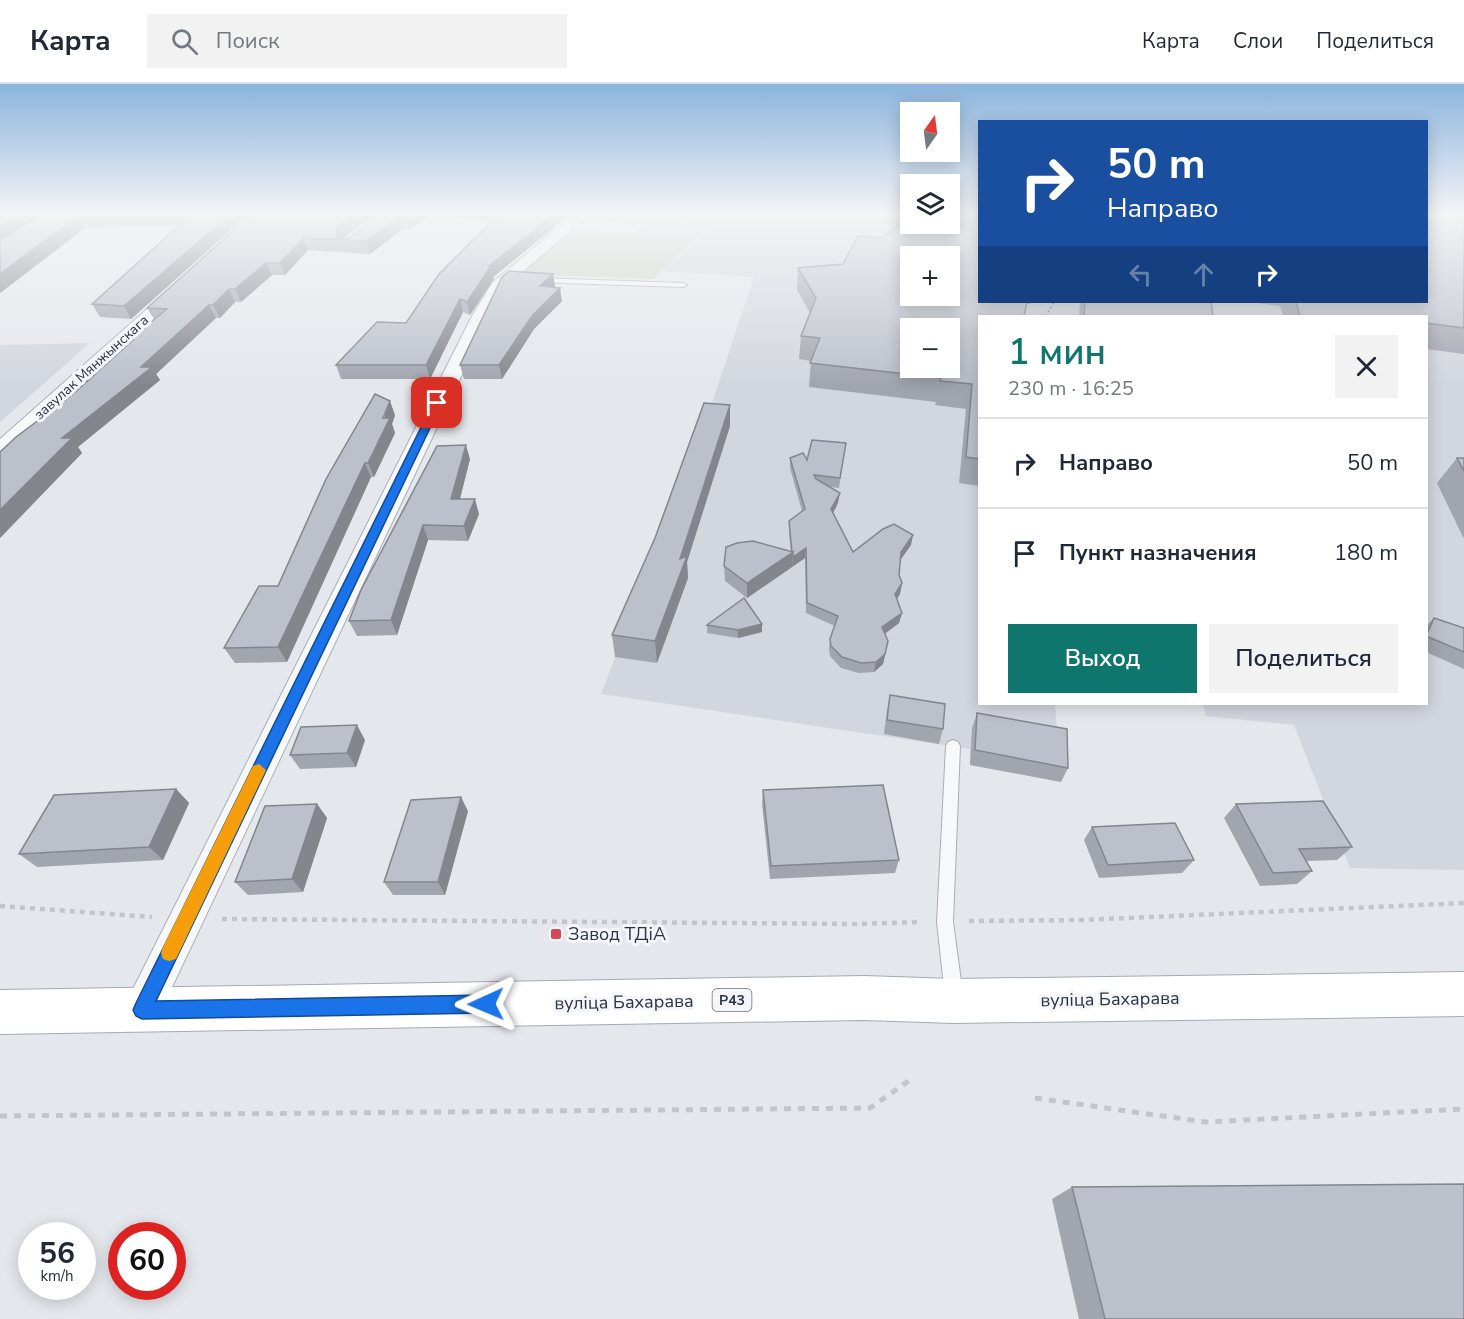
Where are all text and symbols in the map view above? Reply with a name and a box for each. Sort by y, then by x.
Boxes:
search box [147,14,567,68]
text: Карта [30,22,111,60]
icon: search [168,25,201,58]
text: Поиск [216,26,280,56]
text: Карта [1142,27,1200,55]
text: Слои [1233,27,1283,55]
text: Поделиться [1316,27,1434,55]
north arrow [900,102,960,162]
map controls [900,102,960,378]
text: 50 m [1107,136,1206,193]
icon: right [1008,144,1086,222]
button: layers [900,174,960,234]
text: Направо [1107,190,1218,227]
button: + [900,246,960,306]
icon: left [1124,258,1157,291]
icon: ahead [1187,258,1220,291]
icon: right [1250,258,1283,291]
street label: завулак Мянжынскага [30,311,153,424]
button: − [900,318,960,378]
text: 1 мин [1008,328,1106,377]
button: close [1335,335,1398,398]
text: 230 m · 16:25 [1008,375,1134,402]
pin [411,377,462,428]
icon: arrive [420,386,453,419]
icon: right [1008,447,1041,480]
text: Направо [1059,448,1153,478]
text: 50 m [1347,448,1398,478]
icon: arrive [1008,537,1041,570]
text: Пункт назначения [1059,538,1257,568]
text: 180 m [1334,538,1398,568]
button: Выход [1008,624,1197,693]
button: Поделиться [1209,624,1398,693]
place label: Завод ТДіА [568,922,666,946]
marker: Завод ТДіА [549,927,563,941]
position arrow [454,972,518,1036]
street label: вуліца Бахарава [1040,986,1180,1012]
street label: вуліца Бахарава [554,989,694,1015]
road number: Р43 [712,989,752,1011]
speed limit sign: 60 [108,1222,186,1300]
text: 56 [39,1233,75,1274]
text: km/h [40,1266,74,1286]

